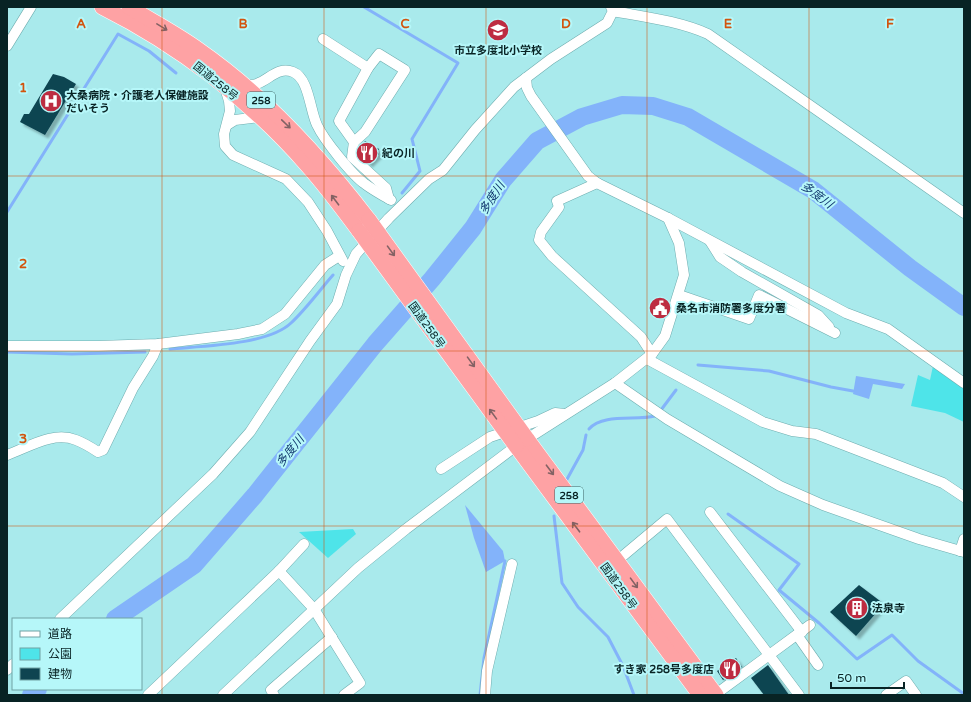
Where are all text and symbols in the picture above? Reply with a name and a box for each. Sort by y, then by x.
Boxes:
text: A [76,16,86,32]
text: B [238,16,248,32]
text: C [400,16,410,32]
text: D [561,16,571,32]
text: E [724,16,732,32]
text: F [886,16,894,32]
school or university icon: 市立多度北小学校 [485,17,511,43]
one-way arrow [156,23,167,31]
place label: 市立多度北小学校 [454,44,542,57]
street label: 国道258号 [191,59,241,103]
text: 1 [19,80,27,96]
hospital icon: 大桑病院・介護老人保健施設 だいそう [38,88,64,114]
place label: 大桑病院・介護老人保健施設 だいそう [66,89,209,115]
road number: 258 [247,92,275,108]
one-way arrow [281,119,291,129]
restaurant icon: 紀の川 [354,140,380,166]
place label: 紀の川 [382,147,415,160]
water label: 多度川 [476,177,509,217]
water label: 多度川 [798,179,837,212]
one-way arrow [331,194,340,205]
one-way arrow [387,246,395,257]
text: 2 [19,256,27,272]
public building icon: 桑名市消防署多度分署 [647,295,673,321]
street label: 国道258号 [406,300,448,351]
place label: 桑名市消防署多度分署 [676,302,786,315]
one-way arrow [467,357,476,368]
one-way arrow [488,409,497,420]
text: 3 [19,431,27,447]
water label: 多度川 [273,431,308,469]
one-way arrow [546,464,554,475]
road number: 258 [555,487,583,503]
one-way arrow [572,522,580,533]
street label: 国道258号 [598,561,640,612]
one-way arrow [630,577,638,588]
building icon: 法泉寺 [844,595,870,621]
place label: 法泉寺 [872,602,905,615]
legend [12,618,142,690]
text: 道路 [48,627,72,641]
text: 公園 [48,647,72,661]
restaurant icon: すき家 258号多度店 [717,656,743,682]
place label: すき家 258号多度店 [613,663,714,676]
scale bar [831,664,904,690]
text: 建物 [48,667,72,681]
text: 50 m [837,671,866,685]

